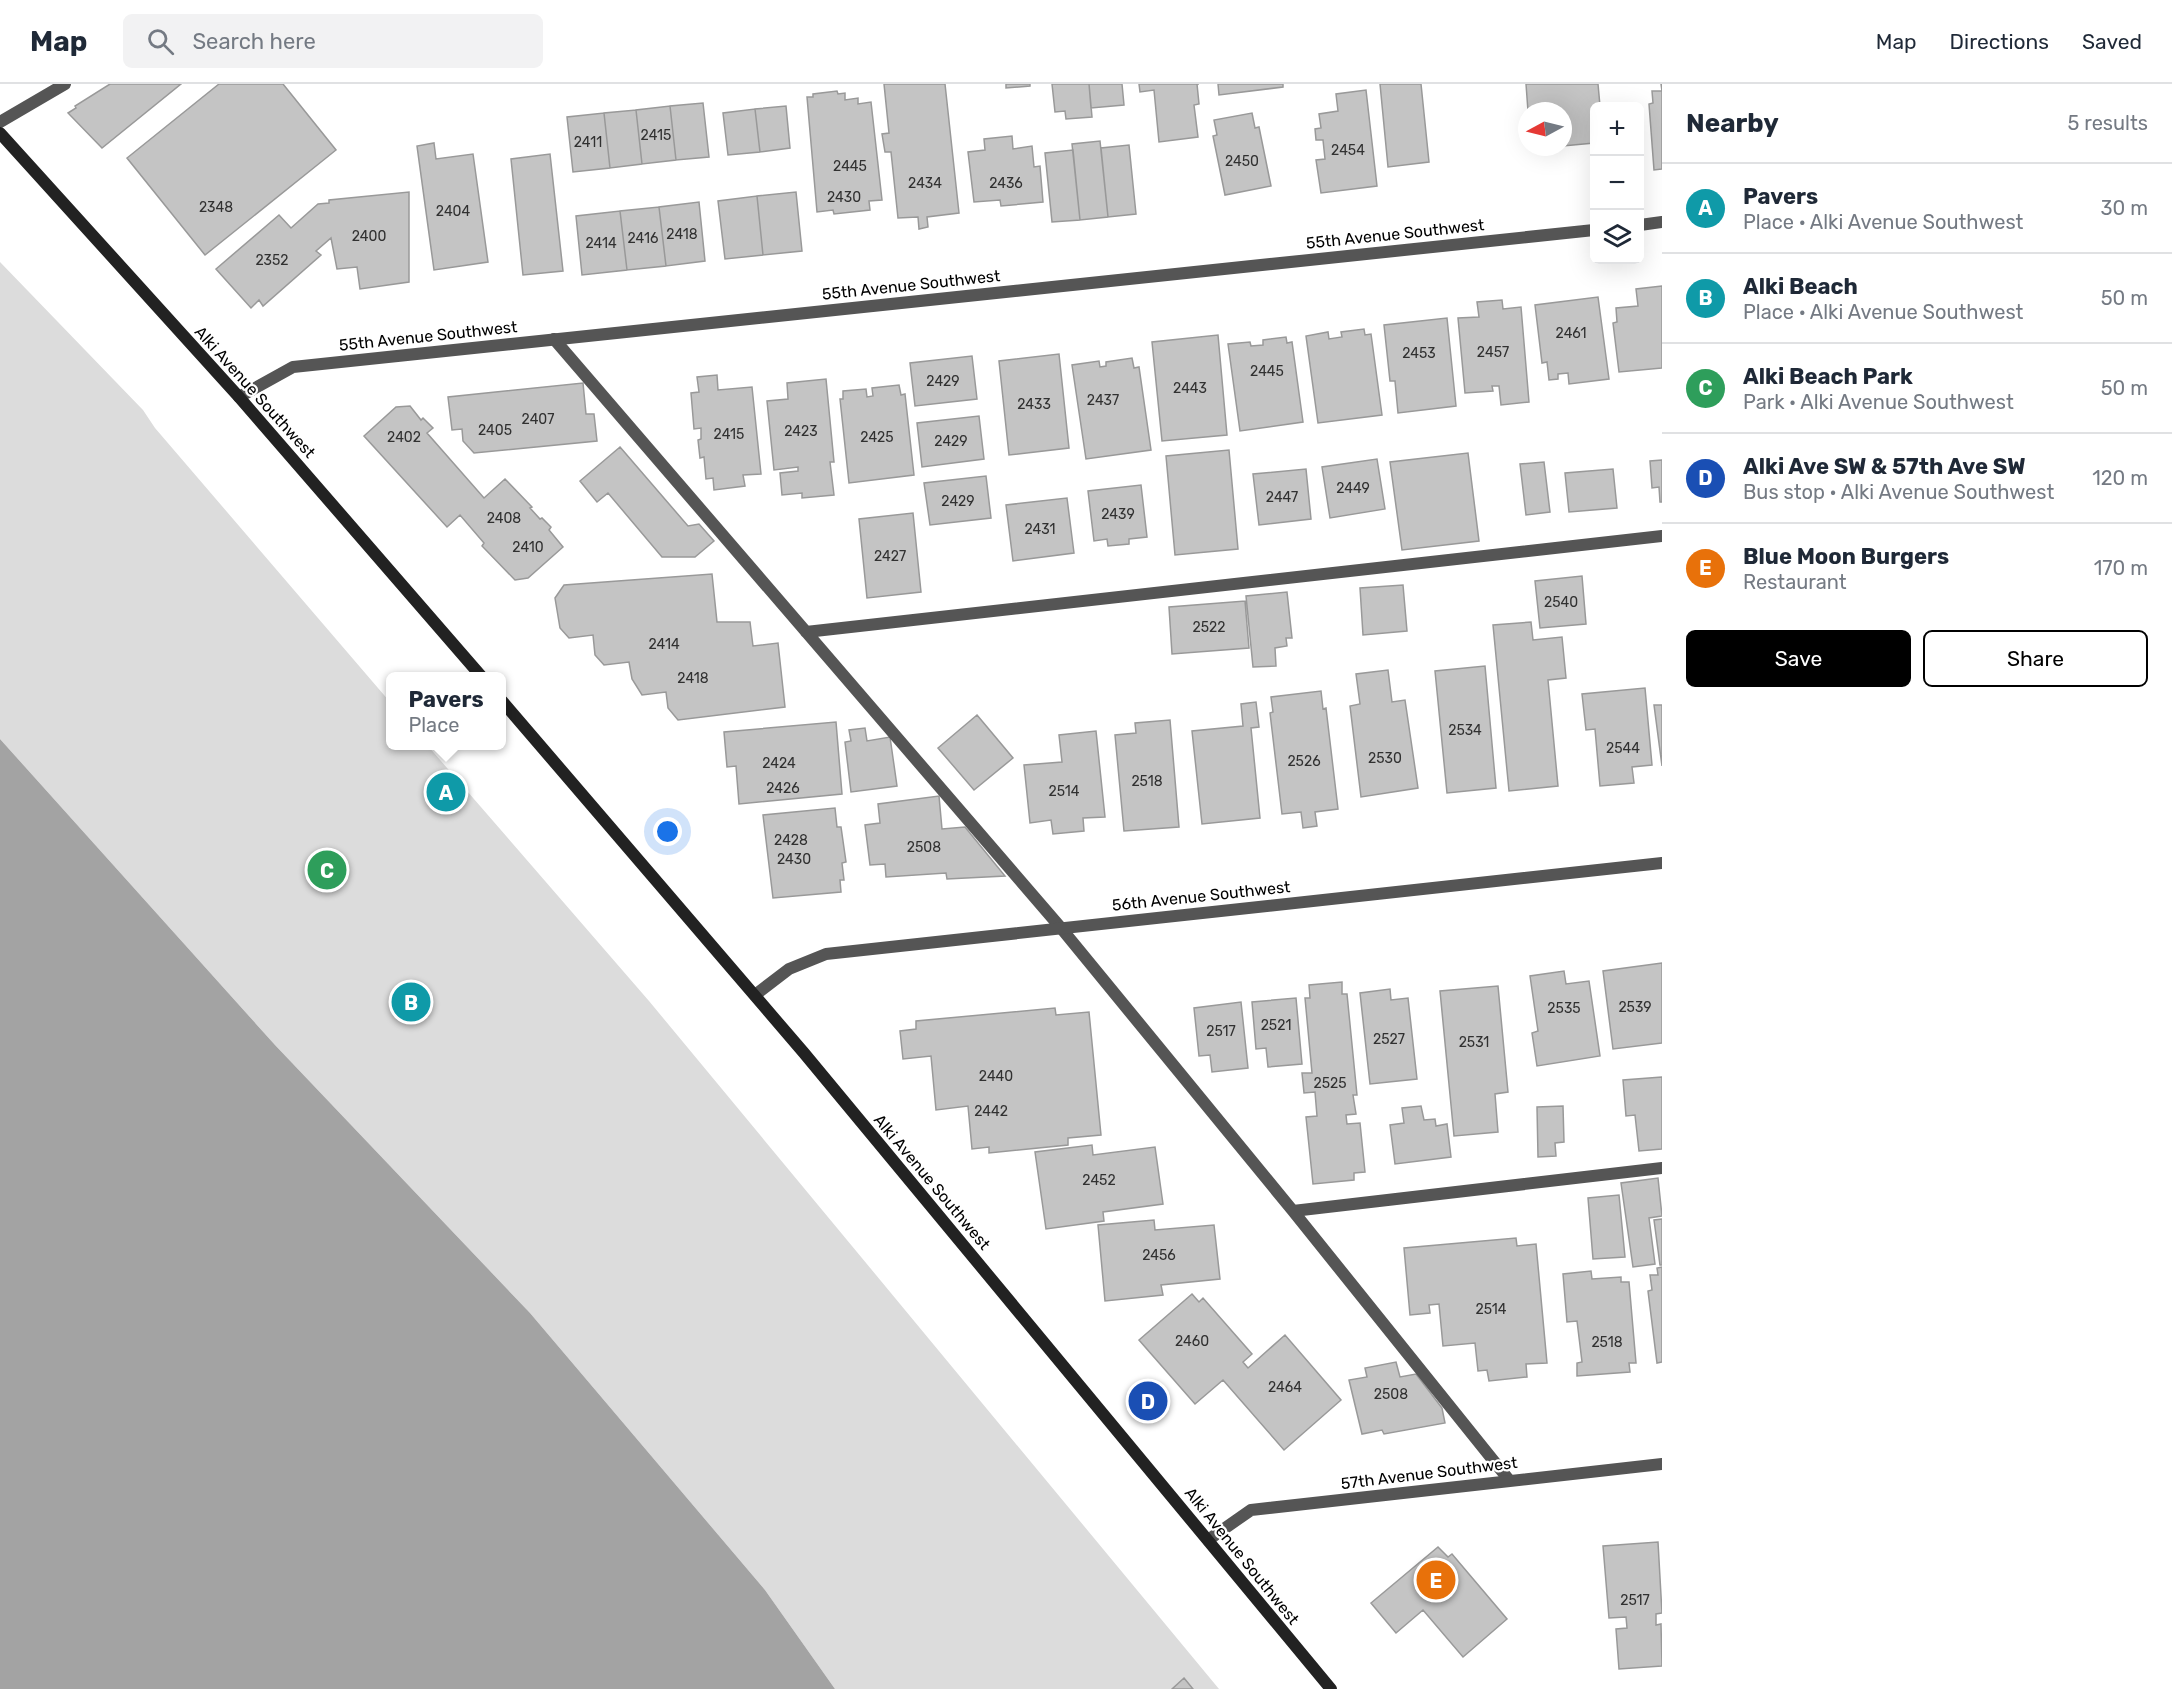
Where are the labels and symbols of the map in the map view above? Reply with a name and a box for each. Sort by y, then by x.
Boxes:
north arrow [1518,102,1572,156]
house number: 2415 [641,127,671,144]
house number: 2411 [574,134,602,151]
house number: 2454 [1331,142,1365,159]
house number: 2450 [1225,153,1259,170]
house number: 2445 [833,158,867,175]
house number: 2434 [908,175,942,192]
house number: 2436 [989,175,1023,192]
house number: 2430 [827,189,861,206]
house number: 2348 [199,199,233,216]
house number: 2404 [436,203,470,220]
street label: 55th Avenue Southwest [1305,215,1485,253]
house number: 2418 [666,226,698,243]
house number: 2400 [352,228,386,245]
house number: 2416 [628,230,658,247]
house number: 2414 [585,235,617,252]
house number: 2352 [255,252,289,269]
street label: 55th Avenue Southwest [821,266,1001,304]
street label: 55th Avenue Southwest [338,317,518,355]
street label: Alki Avenue Southwest [191,322,319,462]
house number: 2461 [1556,325,1586,342]
house number: 2457 [1477,344,1509,361]
house number: 2453 [1402,345,1436,362]
house number: 2445 [1250,363,1284,380]
house number: 2429 [926,373,960,390]
house number: 2443 [1173,380,1207,397]
house number: 2437 [1087,392,1119,409]
house number: 2433 [1017,396,1051,413]
house number: 2407 [522,411,554,428]
house number: 2405 [478,422,512,439]
house number: 2423 [784,423,818,440]
house number: 2415 [714,426,744,443]
house number: 2402 [387,429,421,446]
house number: 2425 [860,429,894,446]
house number: 2429 [934,433,968,450]
house number: 2449 [1336,480,1370,497]
house number: 2447 [1266,489,1298,506]
house number: 2429 [941,493,975,510]
house number: 2439 [1101,506,1135,523]
house number: 2408 [487,510,521,527]
house number: 2431 [1025,521,1055,538]
house number: 2410 [512,539,544,556]
house number: 2427 [874,548,906,565]
house number: 2540 [1544,594,1578,611]
house number: 2522 [1193,619,1225,636]
house number: 2414 [648,636,680,653]
house number: 2418 [677,670,709,687]
house number: 2534 [1448,722,1482,739]
house number: 2544 [1606,740,1640,757]
house number: 2530 [1368,750,1402,767]
house number: 2526 [1287,753,1321,770]
house number: 2424 [762,755,796,772]
pin: A [426,770,466,814]
house number: 2518 [1131,773,1163,790]
house number: 2426 [766,780,800,797]
house number: 2514 [1048,783,1080,800]
your location [653,817,682,846]
house number: 2428 [774,832,808,849]
house number: 2508 [907,839,941,856]
pin: C [308,848,346,892]
house number: 2430 [777,851,811,868]
street label: 56th Avenue Southwest [1111,877,1291,915]
pin: B [392,980,430,1024]
house number: 2539 [1618,999,1652,1016]
house number: 2535 [1547,1000,1581,1017]
house number: 2521 [1261,1017,1291,1034]
house number: 2517 [1206,1023,1236,1040]
house number: 2527 [1373,1031,1405,1048]
house number: 2531 [1459,1034,1489,1051]
house number: 2440 [979,1068,1013,1085]
house number: 2525 [1313,1075,1347,1092]
house number: 2442 [974,1103,1008,1120]
street label: Alki Avenue Southwest [870,1110,994,1254]
house number: 2452 [1082,1172,1116,1189]
house number: 2456 [1142,1247,1176,1264]
house number: 2514 [1475,1301,1507,1318]
house number: 2460 [1175,1333,1209,1350]
house number: 2518 [1591,1334,1623,1351]
pin: D [1128,1378,1168,1424]
house number: 2464 [1268,1379,1302,1396]
house number: 2508 [1374,1386,1408,1403]
street label: 57th Avenue Southwest [1340,1453,1518,1493]
street label: Alki Avenue Southwest [1181,1484,1303,1628]
pin: E [1416,1558,1456,1602]
house number: 2517 [1620,1592,1650,1609]

